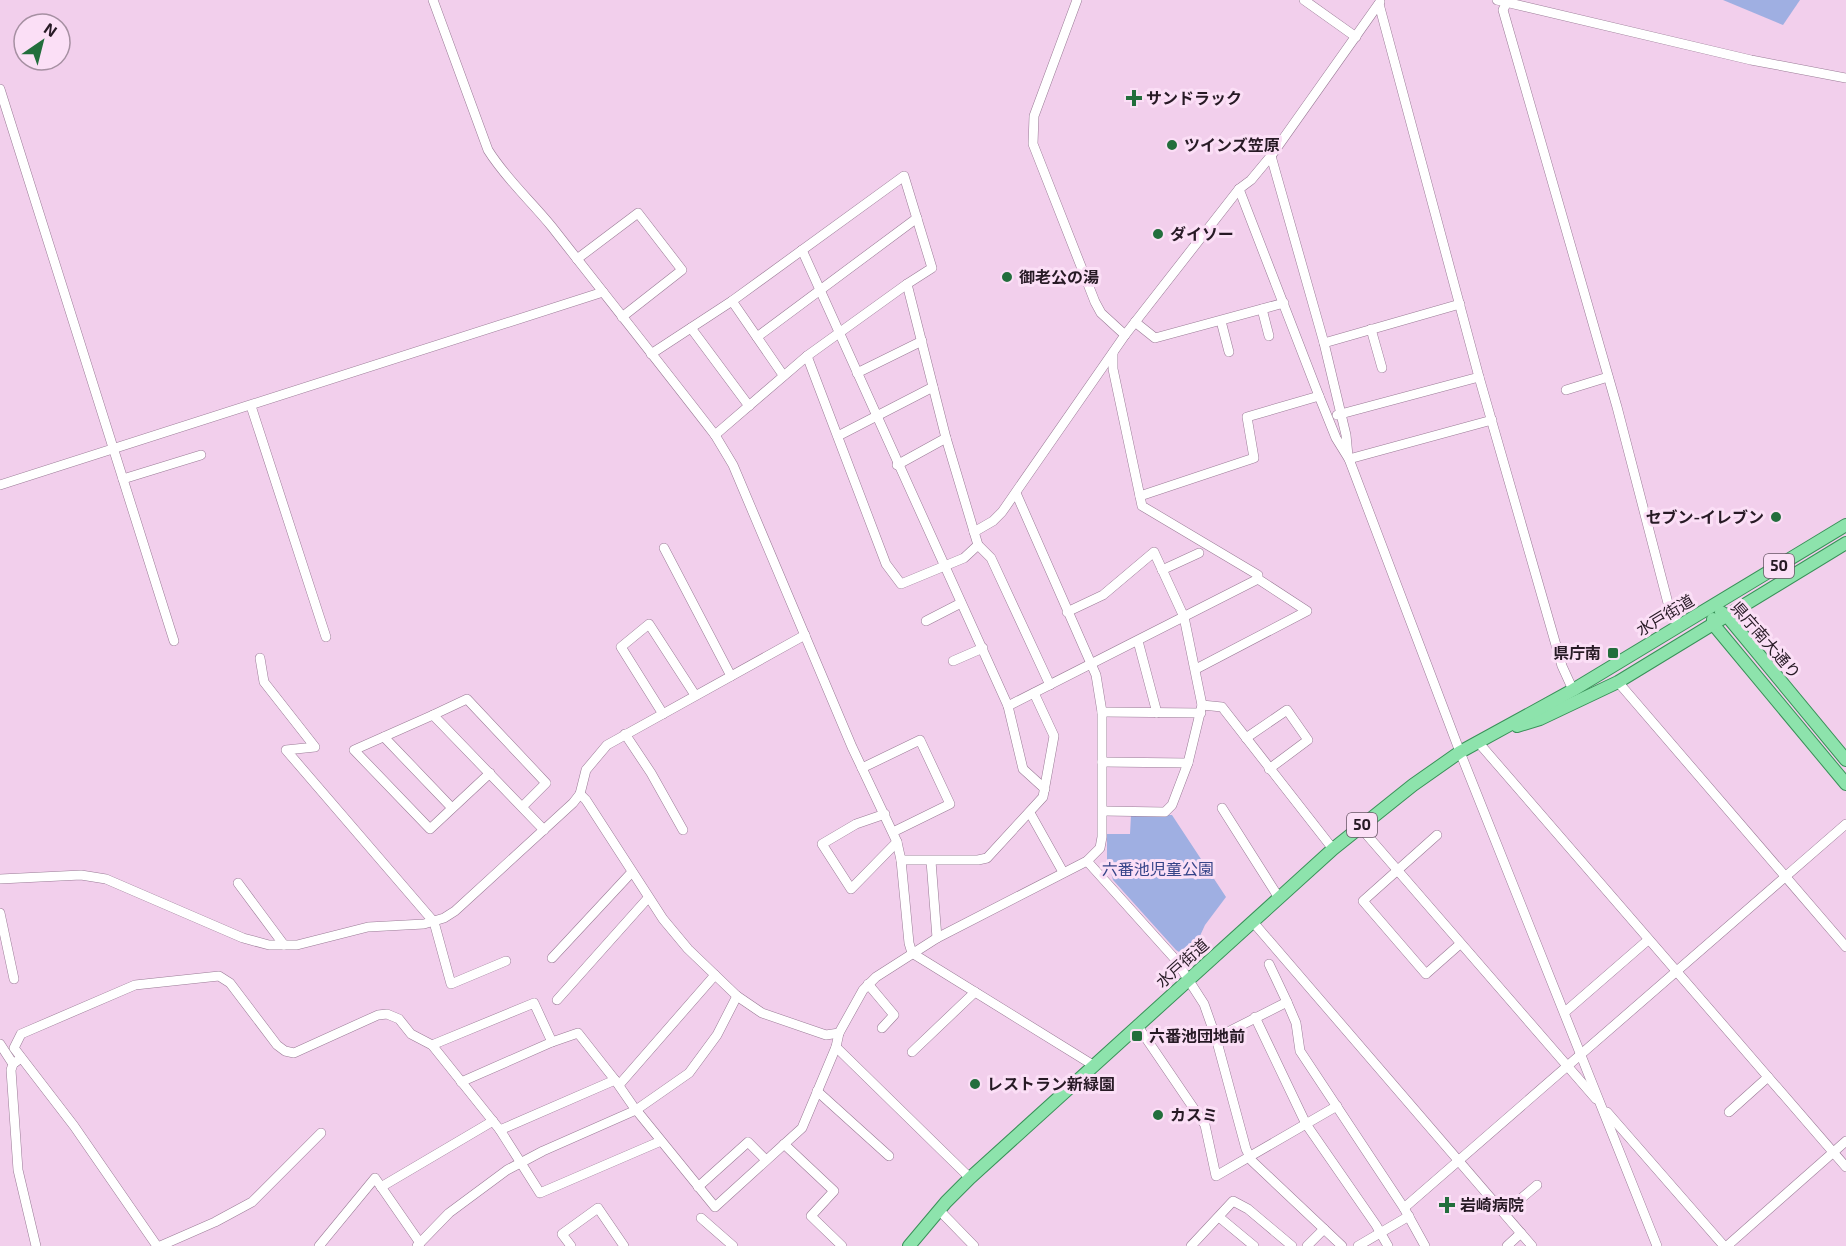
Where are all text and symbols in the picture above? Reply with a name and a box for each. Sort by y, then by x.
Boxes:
north arrow [12,12,72,72]
text: N [41,18,61,40]
place label: サンドラック [1146,88,1242,107]
marker: サンドラック [1127,91,1141,105]
place label: ツインズ笠原 [1184,135,1280,154]
marker: ツインズ笠原 [1165,138,1179,152]
place label: ダイソー [1170,224,1234,243]
marker: ダイソー [1151,227,1165,241]
place label: 御老公の湯 [1019,267,1099,286]
marker: 御老公の湯 [1000,270,1014,284]
place label: セブン-イレブン [1645,507,1764,526]
marker: セブン-イレブン [1769,510,1783,524]
road number: 50 [1764,554,1794,578]
street label: 水戸街道 [1632,590,1697,639]
street label: 県庁南大通り [1728,597,1805,682]
place label: 県庁南 [1553,643,1601,662]
marker: 県庁南 [1606,646,1620,660]
road number: 50 [1347,813,1377,837]
park label: 六番池児童公園 [1102,859,1214,878]
street label: 水戸街道 [1152,934,1212,991]
place label: 六番池団地前 [1149,1026,1245,1045]
marker: 六番池団地前 [1130,1029,1144,1043]
place label: レストラン新緑園 [987,1074,1115,1093]
marker: レストラン新緑園 [968,1077,982,1091]
place label: カスミ [1170,1105,1218,1124]
marker: カスミ [1151,1108,1165,1122]
place label: 岩崎病院 [1460,1195,1524,1214]
marker: 岩崎病院 [1438,1196,1456,1214]

